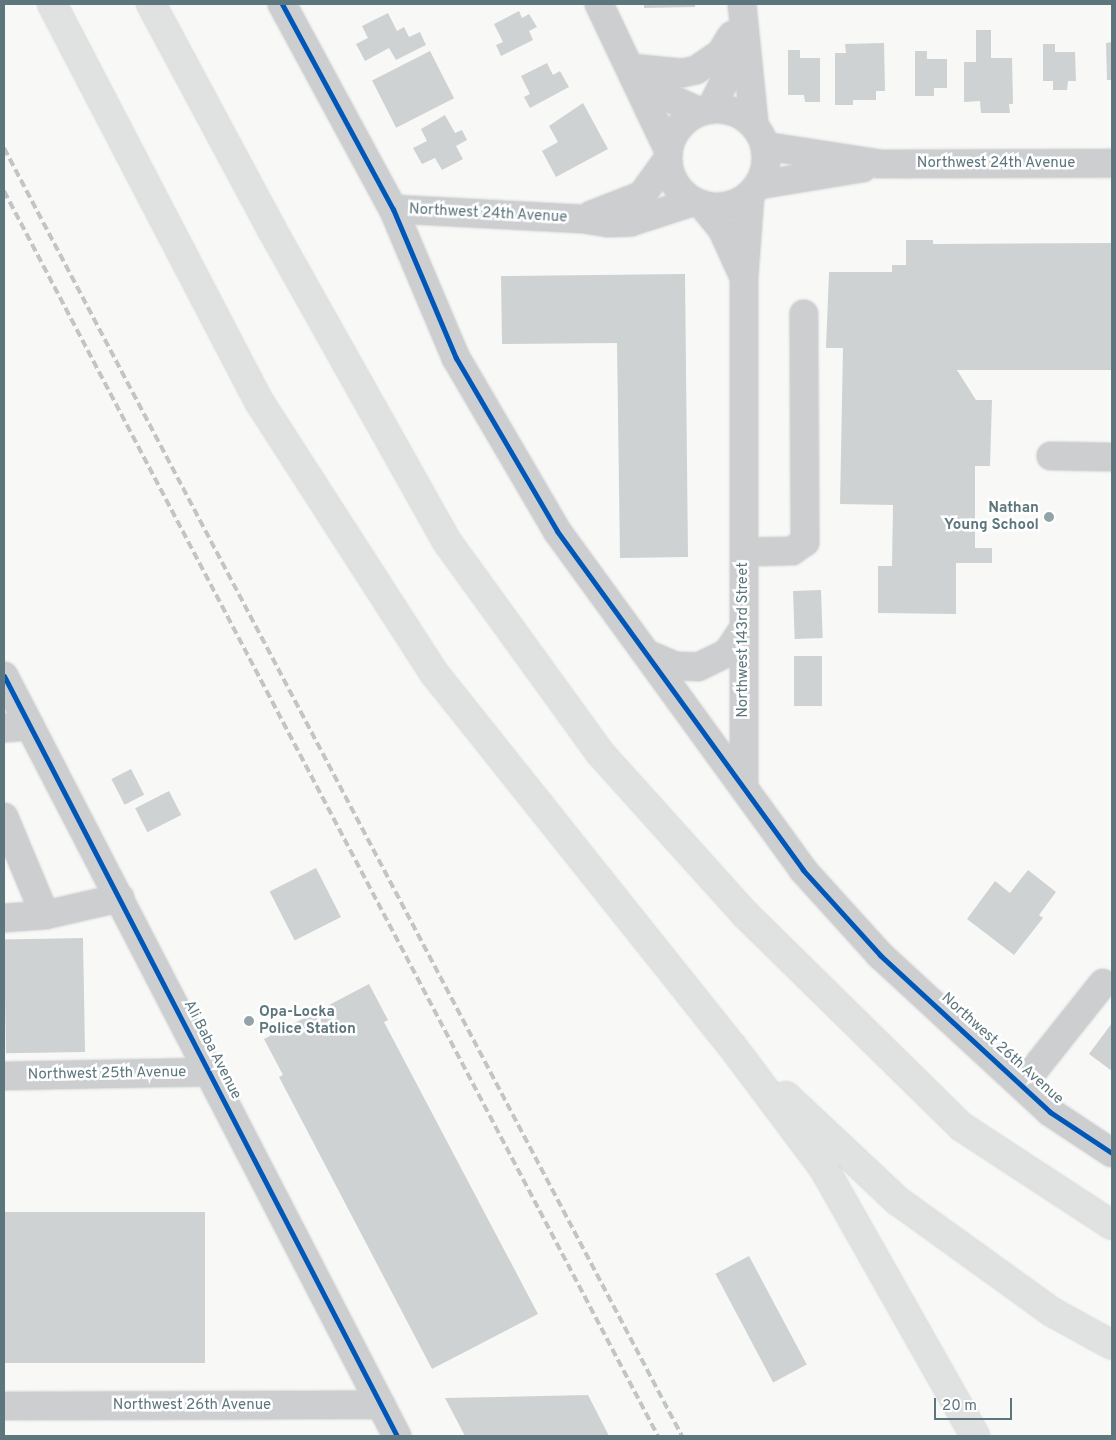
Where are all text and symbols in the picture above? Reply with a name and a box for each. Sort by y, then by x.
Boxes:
street label: Northwest 24th Avenue [916,155,1076,173]
street label: Northwest 24th Avenue [408,201,568,227]
place label: Nathan Young School [944,499,1039,534]
marker: Nathan Young School [1043,511,1055,523]
street label: Northwest 143rd Street [735,562,753,718]
street label: Northwest 26th Avenue [937,989,1067,1109]
street label: Ali Baba Avenue [179,997,245,1103]
place label: Opa-Locka Police Station [259,1003,356,1038]
marker: Opa-Locka Police Station [243,1015,255,1027]
street label: Northwest 25th Avenue [27,1064,187,1084]
scale bar [936,1388,1014,1420]
street label: Northwest 26th Avenue [113,1397,271,1415]
text: 20 m [942,1397,977,1416]

